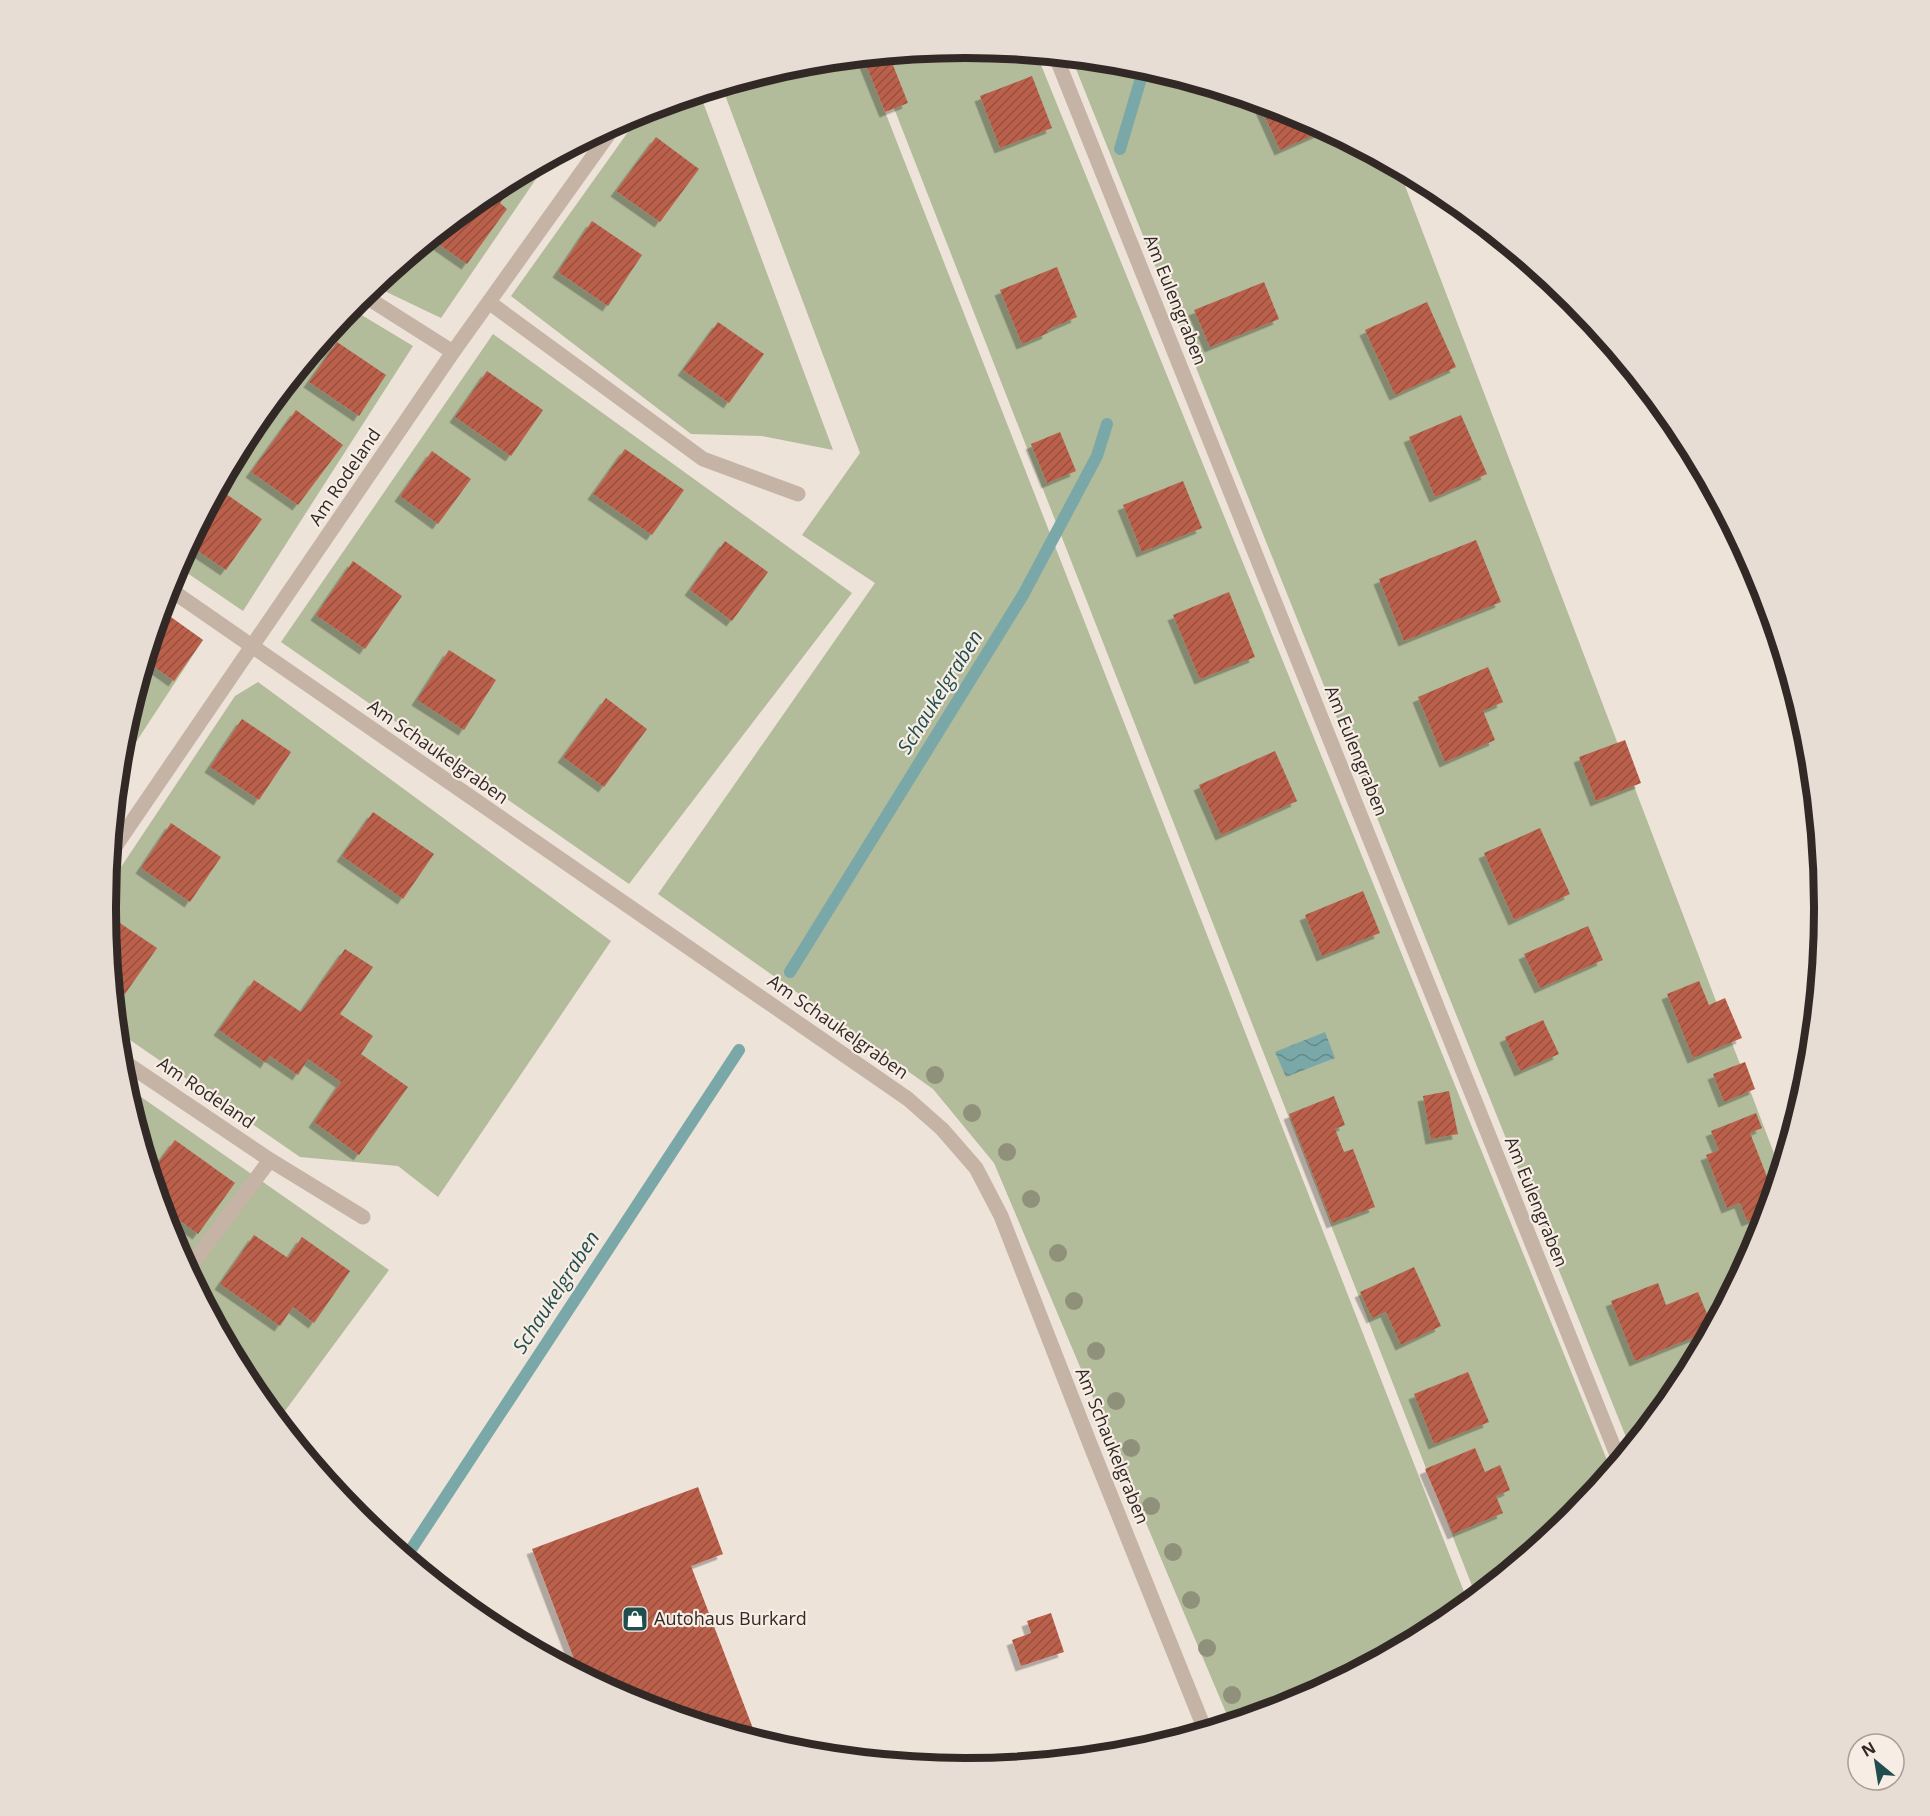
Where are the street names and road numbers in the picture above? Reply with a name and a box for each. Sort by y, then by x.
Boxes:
street label: Am Eulengraben [1139,231,1213,368]
street label: Am Rodeland [303,423,386,530]
street label: Am Eulengraben [1320,682,1394,819]
street label: Am Schaukelgraben [363,694,514,809]
street label: Am Schaukelgraben [763,969,914,1084]
street label: Am Rodeland [153,1051,260,1134]
street label: Am Eulengraben [1500,1133,1574,1270]
street label: Am Schaukelgraben [1071,1364,1155,1527]

